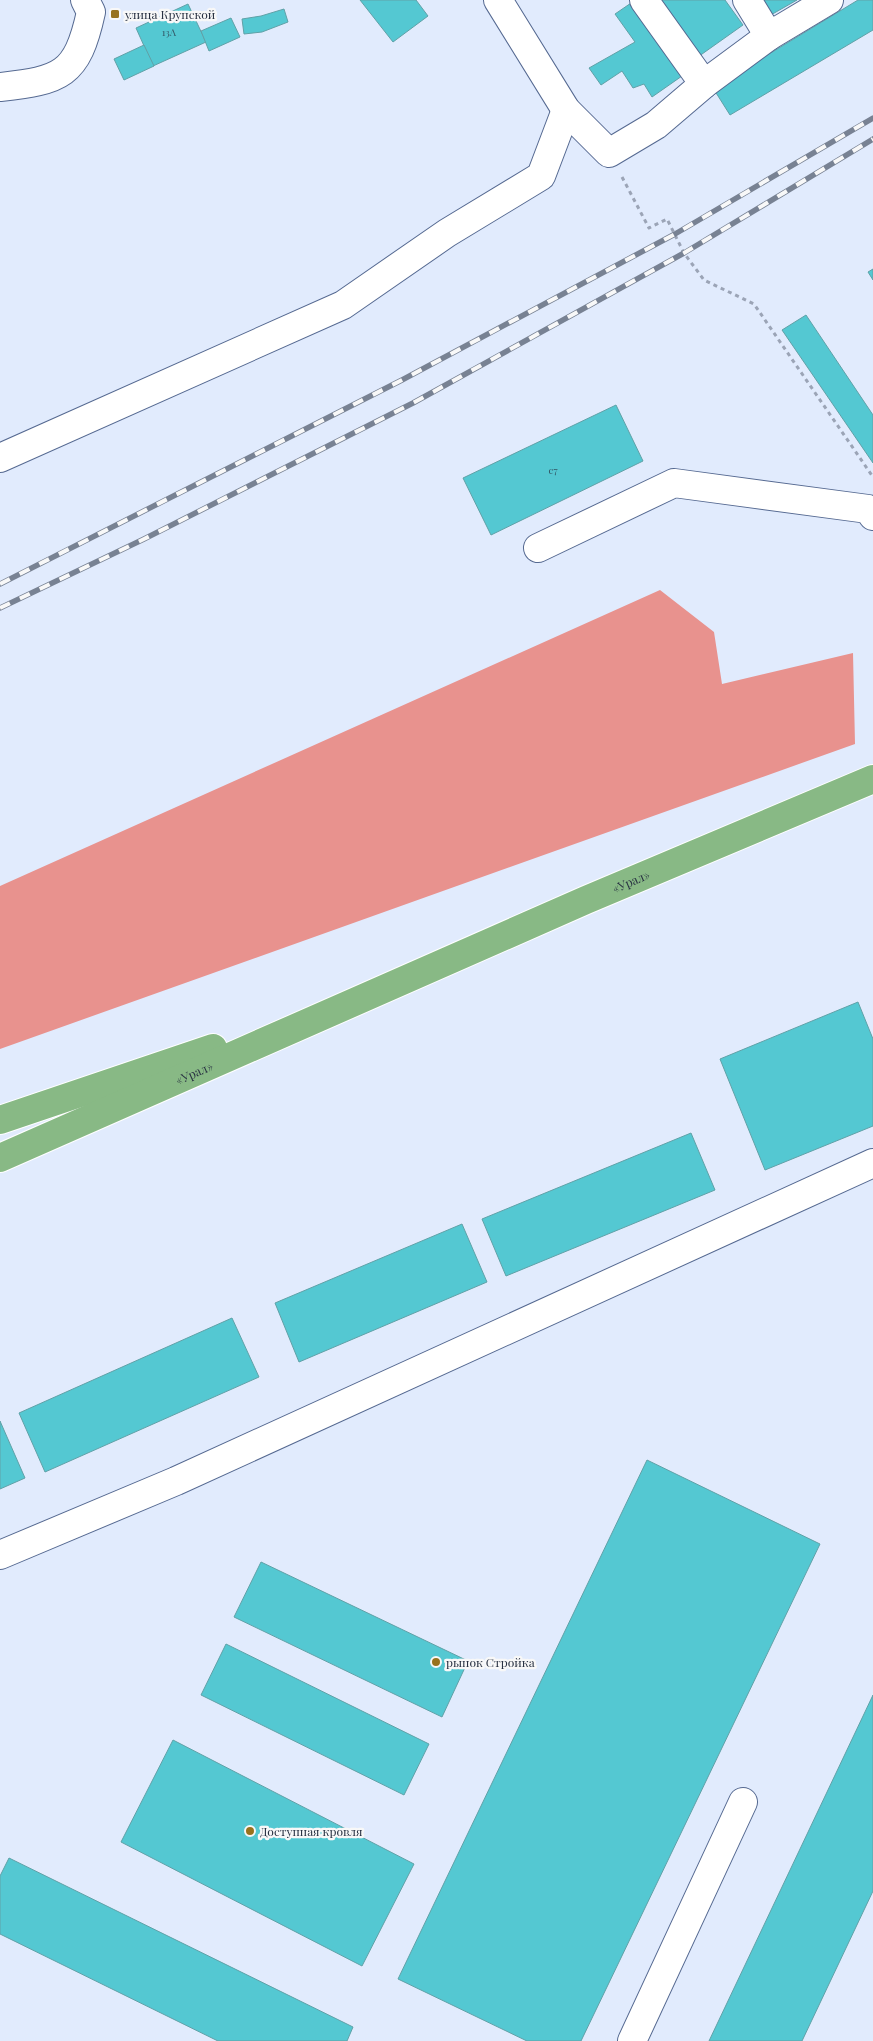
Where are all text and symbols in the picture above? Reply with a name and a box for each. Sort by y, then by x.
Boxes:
place label: улица Крупской [124,6,216,22]
marker: улица Крупской [109,8,121,20]
house number: 13А [162,25,177,39]
house number: с7 [549,463,557,477]
street label: «Урал» [610,866,652,896]
street label: «Урал» [173,1057,215,1088]
place label: рынок Стройка [446,1654,535,1670]
marker: рынок Стройка [430,1656,442,1668]
place label: Доступная кровля [260,1823,363,1839]
marker: Доступная кровля [244,1825,256,1837]

